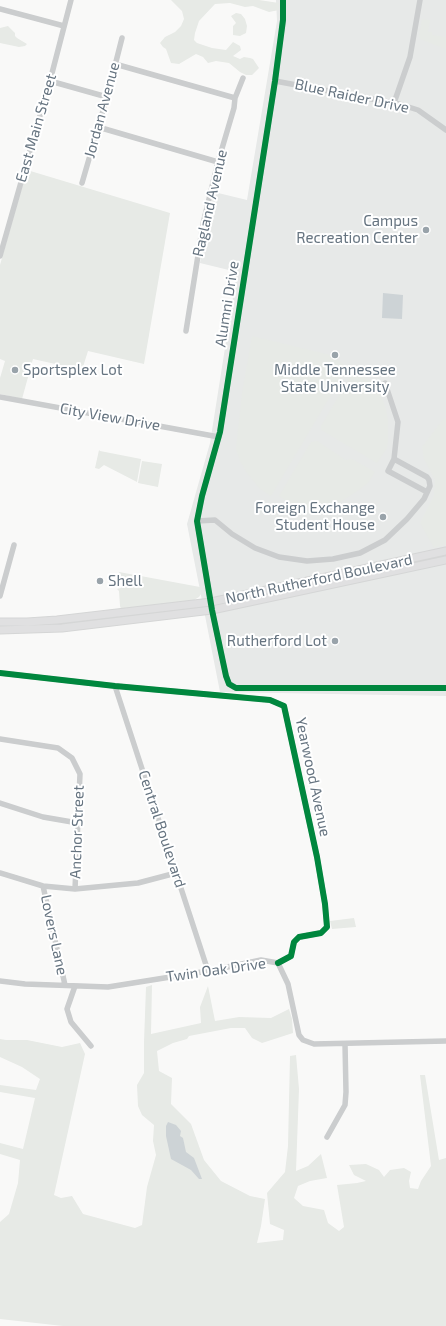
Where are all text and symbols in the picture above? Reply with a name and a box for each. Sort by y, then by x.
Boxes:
street label: Jordan Avenue [81,60,123,160]
street label: East Main Street [12,72,60,184]
street label: Blue Raider Drive [293,75,411,117]
street label: Ragland Avenue [189,148,231,258]
place label: Campus Recreation Center [296,212,418,247]
marker: Campus Recreation Center [421,225,431,235]
street label: Alumni Drive [211,260,243,348]
marker: Middle Tennessee State University [330,350,340,360]
place label: Sportsplex Lot [23,361,122,379]
place label: Middle Tennessee State University [274,361,396,396]
marker: Sportsplex Lot [10,365,20,375]
street label: City View Drive [58,399,162,435]
place label: Foreign Exchange Student House [255,499,375,534]
marker: Foreign Exchange Student House [378,512,388,522]
street label: North Rutherford Boulevard [224,550,414,608]
place label: Shell [108,572,142,590]
marker: Shell [95,576,105,586]
place label: Rutherford Lot [227,632,327,650]
marker: Rutherford Lot [330,636,340,646]
street label: Yearwood Avenue [292,716,334,838]
street label: Central Boulevard [135,768,189,890]
street label: Anchor Street [66,785,88,879]
street label: Lovers Lane [37,893,71,977]
street label: Twin Oak Drive [165,954,267,986]

